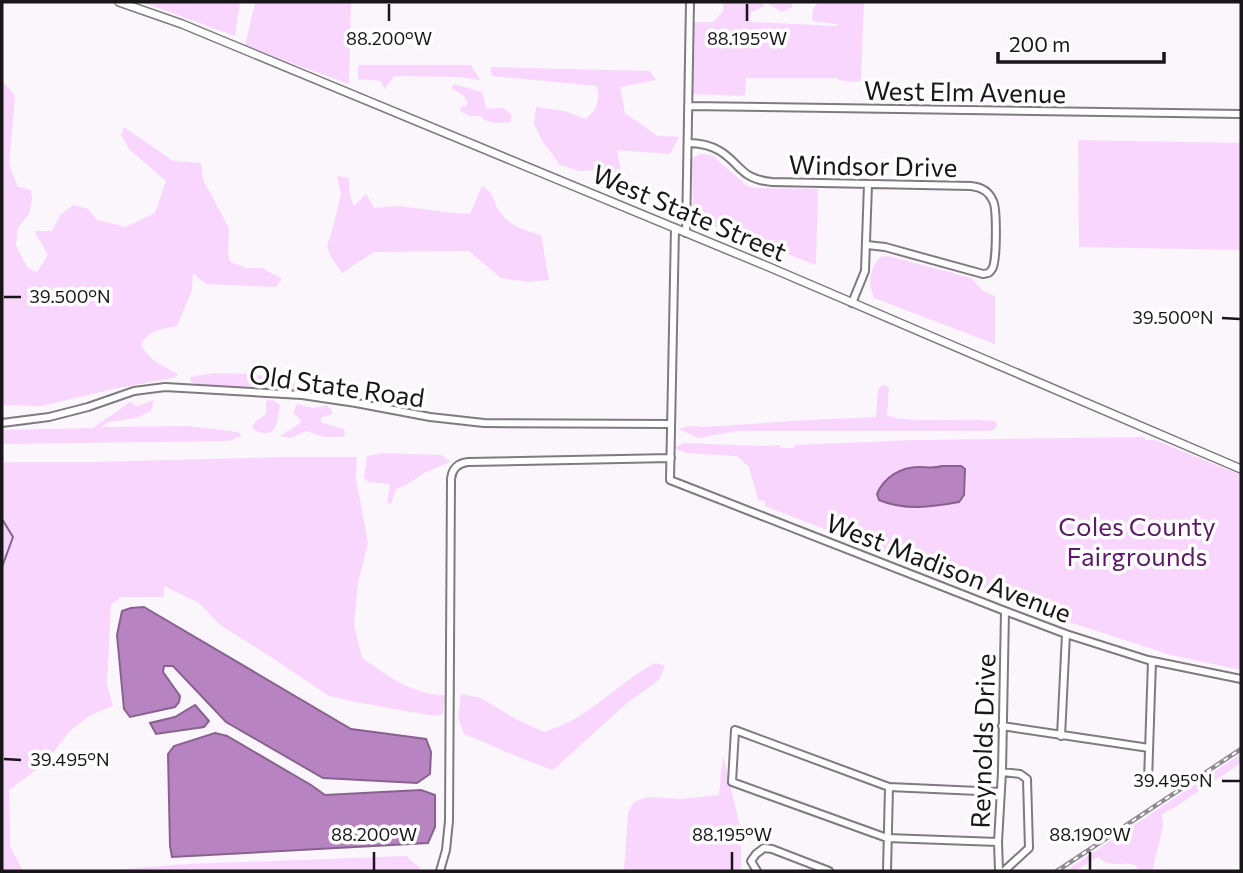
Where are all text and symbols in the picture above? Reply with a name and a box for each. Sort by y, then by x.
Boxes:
scale bar [998,21,1164,65]
text: 88.200°W [346,27,432,49]
text: 88.195°W [707,27,787,49]
text: 200 m [1009,31,1070,56]
street label: West Elm Avenue [864,74,1066,108]
street label: Windsor Drive [788,148,958,182]
street label: West State Street [588,157,792,267]
text: 39.500°N [30,285,110,307]
text: 39.500°N [1133,306,1213,328]
street label: Old State Road [247,357,427,413]
street label: West Madison Avenue [822,506,1076,628]
park label: Coles County Fairgrounds [1058,510,1216,571]
street label: Reynolds Drive [963,653,1001,829]
text: 39.495°N [31,748,110,770]
text: 39.495°N [1134,769,1213,791]
text: 88.200°W [331,823,417,845]
text: 88.195°W [692,823,772,845]
text: 88.190°W [1049,823,1131,845]

